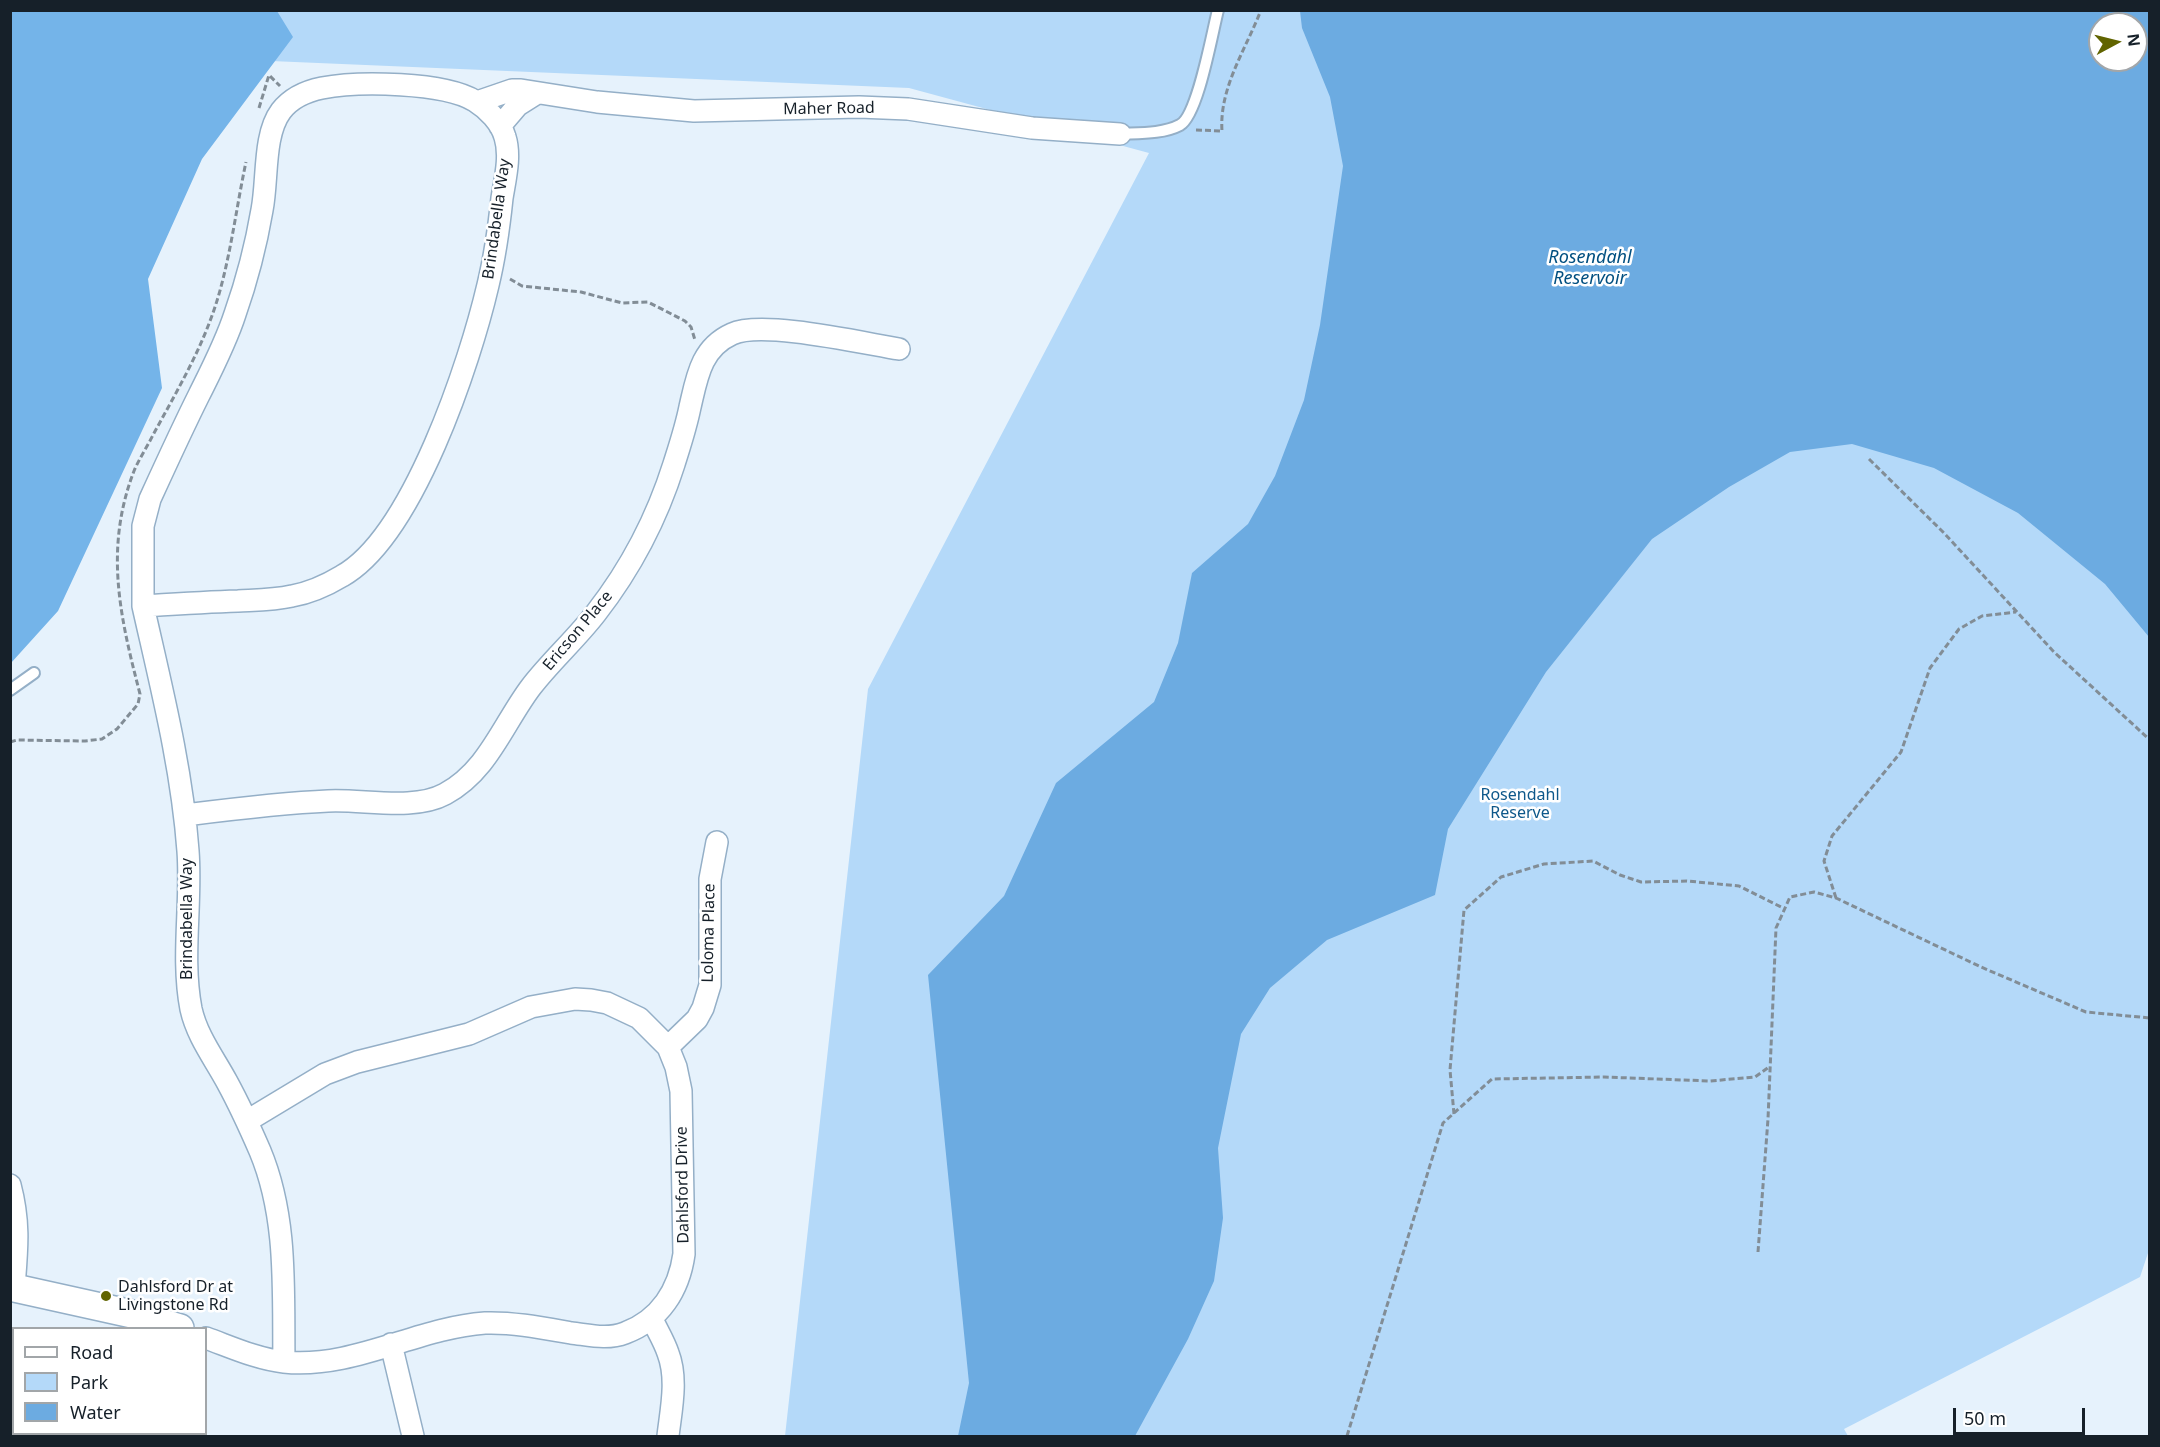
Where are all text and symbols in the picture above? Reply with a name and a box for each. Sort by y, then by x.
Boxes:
north arrow [2088,12,2148,72]
text: N [2122,32,2146,48]
street label: Maher Road [783,99,875,119]
street label: Brindabella Way [479,157,515,281]
water label: Rosendahl Reservoir [1548,247,1632,290]
street label: Ericson Place [539,587,617,675]
park label: Rosendahl Reserve [1480,785,1560,823]
street label: Brindabella Way [177,858,197,980]
street label: Loloma Place [699,883,719,983]
street label: Dahlsford Drive [672,1126,694,1244]
place label: Dahlsford Dr at Livingstone Rd [118,1277,233,1315]
marker: Dahlsford Dr at Livingstone Rd [99,1289,113,1303]
legend [12,1327,207,1435]
text: Road [70,1340,113,1364]
text: Park [70,1370,108,1394]
scale bar [1956,1396,2088,1434]
text: Water [70,1400,121,1424]
text: 50 m [1964,1406,2006,1430]

